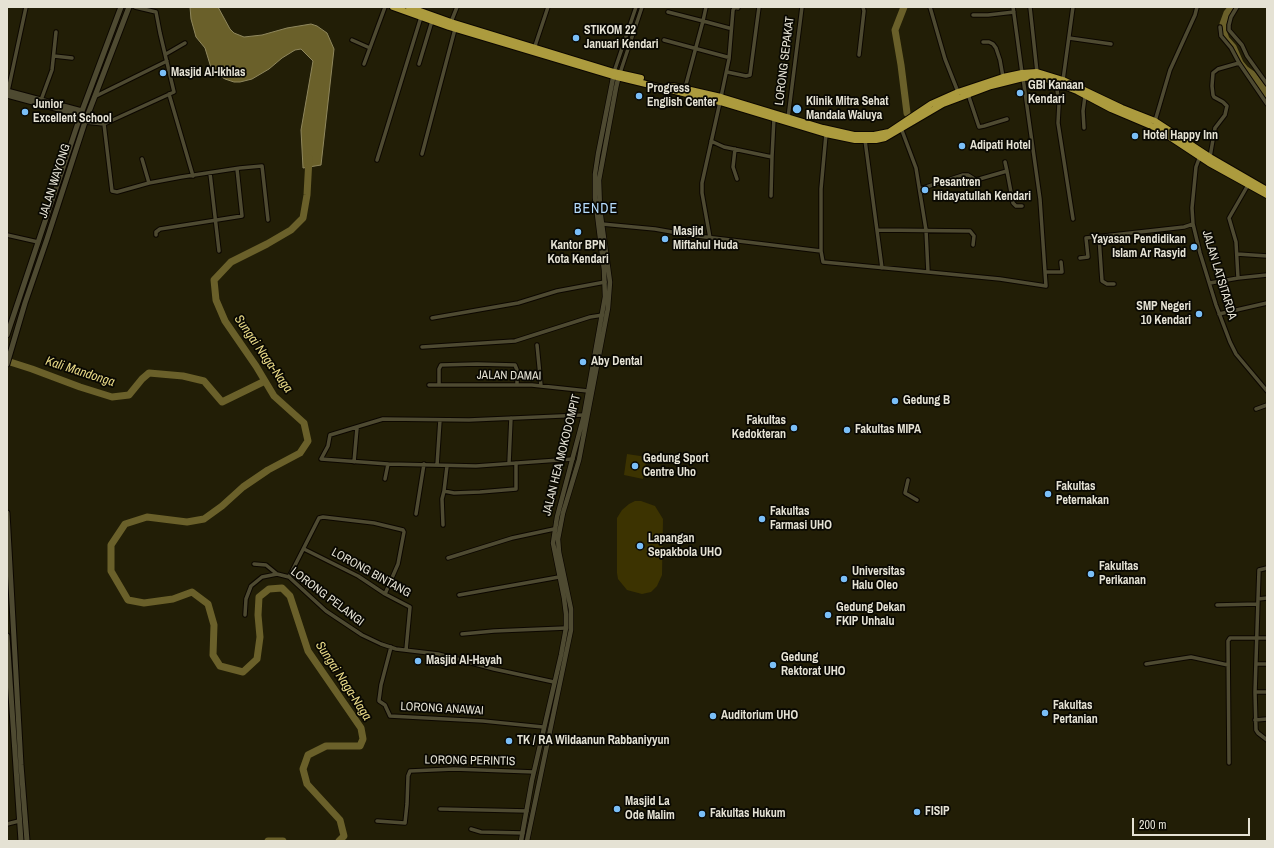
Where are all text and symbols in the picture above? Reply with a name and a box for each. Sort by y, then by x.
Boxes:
street label: LORONG SEPAKAT [772,16,798,106]
place label: STIKOM 22 Januari Kendari [584,24,658,52]
marker: STIKOM 22 Januari Kendari [571,33,581,43]
place label: Masjid Al-Ikhlas [171,66,245,80]
marker: Masjid Al-Ikhlas [158,68,168,78]
place label: GBI Kanaan Kendari [1028,79,1084,107]
place label: Progress English Center [647,82,716,110]
marker: GBI Kanaan Kendari [1015,88,1025,98]
marker: Progress English Center [634,91,644,101]
place label: Klinik Mitra Sehat Mandala Waluya [806,95,889,123]
place label: Junior Excellent School [33,98,112,126]
marker: Klinik Mitra Sehat Mandala Waluya [791,103,803,115]
marker: Junior Excellent School [20,107,30,117]
place label: Hotel Happy Inn [1143,129,1218,143]
marker: Hotel Happy Inn [1130,131,1140,141]
place label: Adipati Hotel [970,139,1031,153]
marker: Adipati Hotel [957,141,967,151]
street label: JALAN WAYONG [36,142,74,220]
place label: Pesantren Hidayatullah Kendari [933,176,1031,204]
marker: Pesantren Hidayatullah Kendari [920,185,930,195]
district label: BENDE [574,201,618,217]
place label: Masjid Miftahul Huda [673,225,738,253]
marker: Kantor BPN Kota Kendari [573,227,583,237]
street label: JALAN LATSITARDA [1199,229,1239,321]
place label: Yayasan Pendidikan Islam Ar Rasyid [1091,233,1186,261]
marker: Masjid Miftahul Huda [660,234,670,244]
place label: Kantor BPN Kota Kendari [547,239,609,267]
marker: Yayasan Pendidikan Islam Ar Rasyid [1189,242,1199,252]
place label: SMP Negeri 10 Kendari [1136,300,1191,328]
marker: SMP Negeri 10 Kendari [1194,309,1204,319]
water label: Sungai Naga-Naga [230,312,296,396]
water label: Kali Mandonga [43,354,117,390]
place label: Aby Dental [591,355,642,369]
marker: Aby Dental [578,357,588,367]
street label: JALAN DAMAI [477,368,541,384]
street label: JALAN HEA MOKODOMPIT [540,393,584,517]
place label: Gedung B [903,394,950,408]
marker: Gedung B [890,396,900,406]
place label: Fakultas Kedokteran [732,414,786,442]
marker: Fakultas Kedokteran [789,423,799,433]
place label: Fakultas MIPA [855,423,921,437]
marker: Fakultas MIPA [842,425,852,435]
place label: Gedung Sport Centre Uho [643,452,709,480]
marker: Gedung Sport Centre Uho [630,461,640,471]
place label: Fakultas Peternakan [1056,480,1109,508]
marker: Fakultas Peternakan [1043,489,1053,499]
place label: Fakultas Farmasi UHO [770,505,832,533]
marker: Fakultas Farmasi UHO [757,514,767,524]
place label: Lapangan Sepakbola UHO [648,532,722,560]
marker: Lapangan Sepakbola UHO [635,541,645,551]
street label: LORONG BINTANG [329,545,413,601]
place label: Fakultas Perikanan [1099,560,1146,588]
street label: LORONG PELANGI [288,565,366,629]
place label: Universitas Halu Oleo [852,565,905,593]
marker: Fakultas Perikanan [1086,569,1096,579]
marker: Universitas Halu Oleo [839,574,849,584]
place label: Gedung Dekan FKIP Unhalu [836,601,905,629]
marker: Gedung Dekan FKIP Unhalu [823,610,833,620]
water label: Sungai Naga-Naga [312,638,374,724]
place label: Gedung Rektorat UHO [781,651,846,679]
place label: Masjid Al-Hayah [426,654,502,668]
marker: Masjid Al-Hayah [413,656,423,666]
marker: Gedung Rektorat UHO [768,660,778,670]
place label: Fakultas Pertanian [1053,699,1098,727]
street label: LORONG ANAWAI [400,700,484,718]
marker: Fakultas Pertanian [1040,708,1050,718]
place label: Auditorium UHO [721,709,798,723]
marker: Auditorium UHO [708,711,718,721]
place label: TK / RA Wildaanun Rabbaniyyun [517,734,669,748]
marker: TK / RA Wildaanun Rabbaniyyun [504,736,514,746]
street label: LORONG PERINTIS [424,753,516,769]
place label: Masjid La Ode Malim [625,795,675,823]
marker: Masjid La Ode Malim [612,804,622,814]
place label: FISIP [925,805,950,819]
place label: Fakultas Hukum [710,807,786,821]
marker: FISIP [912,807,922,817]
marker: Fakultas Hukum [697,809,707,819]
scale bar [1134,810,1252,836]
text: 200 m [1139,817,1166,833]

